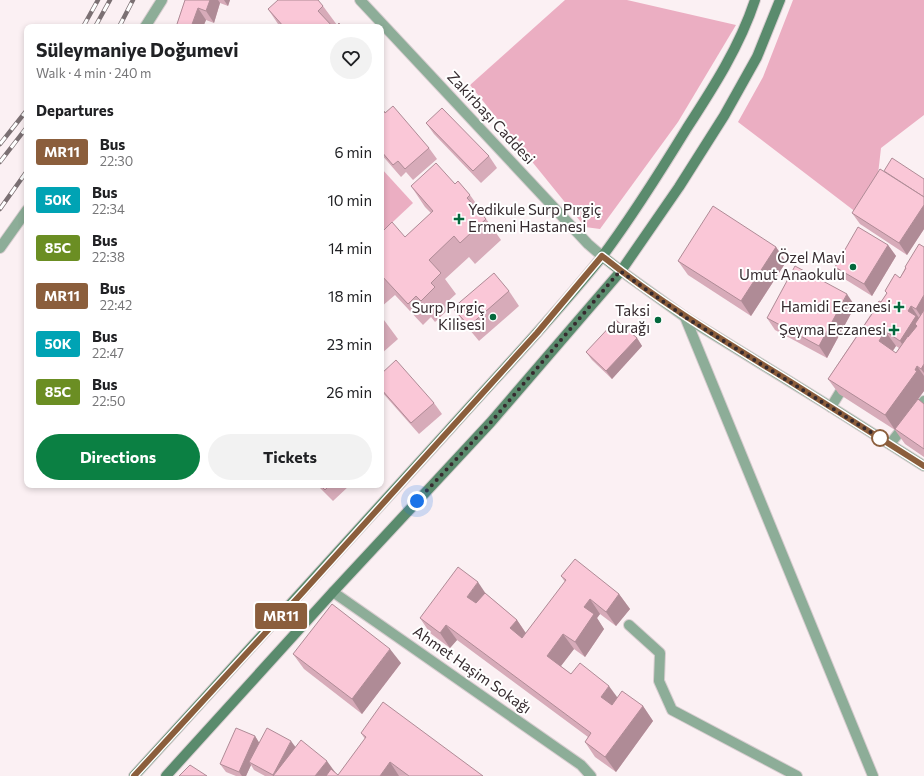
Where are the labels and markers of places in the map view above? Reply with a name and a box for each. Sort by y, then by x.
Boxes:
place label: Yedikule Surp Pırgiç Ermeni Hastanesi [468,200,602,235]
marker: Yedikule Surp Pırgiç Ermeni Hastanesi [453,213,465,225]
place label: Özel Mavi Umut Anaokulu [739,248,845,283]
marker: Özel Mavi Umut Anaokulu [848,262,858,272]
place label: Hamidi Eczanesi [781,297,891,315]
place label: Surp Pırgiç Kilisesi [411,298,485,333]
place label: Taksi durağı [607,301,650,336]
marker: Hamidi Eczanesi [894,302,904,312]
marker: Surp Pırgiç Kilisesi [488,312,498,322]
marker: Taksi durağı [653,315,663,325]
place label: Şeyma Eczanesi [779,320,886,338]
marker: Şeyma Eczanesi [889,325,899,335]
unlabelled marker [871,429,889,447]

